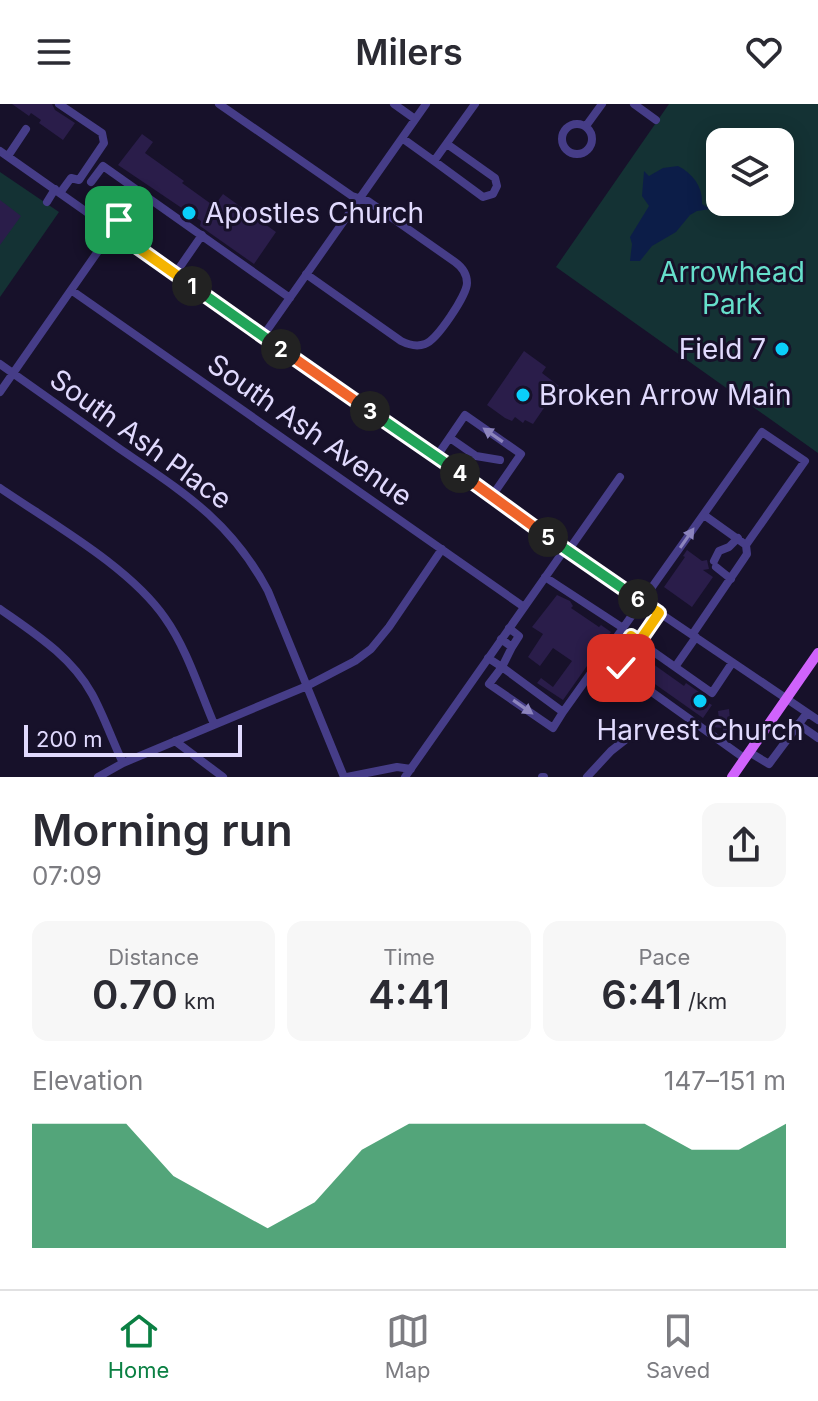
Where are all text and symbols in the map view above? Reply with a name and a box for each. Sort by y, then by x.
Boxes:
icon: menu [32,30,76,74]
text: Milers [355,30,463,74]
icon: heart [742,30,786,74]
map controls [706,128,794,216]
button: layers [706,128,794,216]
pin [85,186,153,254]
place label: Apostles Church [205,196,424,230]
icon: arrive [97,198,141,242]
marker: Apostles Church [180,204,198,222]
park label: Arrowhead Park [659,255,805,321]
pin: 1 [172,266,212,306]
text: 1 [187,273,197,299]
pin: 2 [261,329,301,369]
place label: Field 7 [679,332,766,366]
text: 2 [274,336,288,362]
marker: Field 7 [773,340,791,358]
street label: South Ash Avenue [201,347,419,513]
street label: South Ash Place [44,362,238,516]
place label: Broken Arrow Main [539,378,791,412]
marker: Broken Arrow Main [514,386,532,404]
pin: 3 [350,391,390,431]
text: 3 [363,398,377,424]
one-way arrow [483,428,504,443]
pin: 4 [440,453,480,493]
text: 4 [453,460,467,486]
pin: 5 [528,517,568,557]
text: 5 [541,524,555,550]
one-way arrow [679,528,694,549]
pin: 6 [618,579,658,619]
text: 6 [631,586,645,612]
pin [587,634,655,702]
icon: check [599,646,643,690]
marker: Harvest Church [691,692,709,710]
one-way arrow [512,699,533,714]
place label: Harvest Church [596,713,804,747]
scale bar [24,721,242,757]
text: 200 m [36,726,103,752]
text: Morning run [32,803,293,857]
button: share [702,803,786,887]
text: 07:09 [32,860,102,891]
text: Distance [108,944,199,970]
text: Time [383,944,435,970]
text: Pace [638,944,690,970]
text: 0.70 [92,970,178,1019]
text: 4:41 [368,970,450,1019]
text: 6:41 [601,970,682,1019]
text: km [178,988,215,1014]
text: /km [682,988,727,1014]
text: Elevation [32,1065,143,1096]
text: 147–151 m [664,1065,786,1096]
tab: Home [108,1309,169,1383]
tab: Map [385,1309,430,1383]
tab: Saved [646,1309,710,1383]

